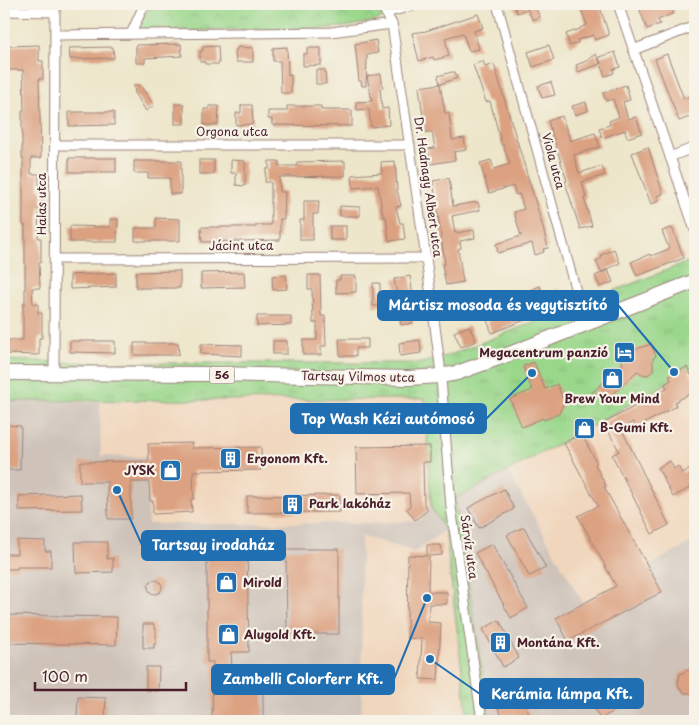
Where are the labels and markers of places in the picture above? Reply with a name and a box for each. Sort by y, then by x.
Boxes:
callout: Mártisz mosoda és vegytisztító [378,291,618,320]
hotel icon: Megacentrum panzió [612,341,636,365]
place label: Megacentrum panzió [479,343,608,361]
shop icon: Brew Your Mind [600,366,624,390]
place label: Brew Your Mind [564,389,660,407]
callout: Top Wash Kézi autómosó [291,404,486,433]
shop icon: B-Gumi Kft. [572,416,596,440]
place label: B-Gumi Kft. [600,418,673,436]
building icon: Ergonom Kft. [219,447,243,471]
place label: Ergonom Kft. [247,449,328,467]
shop icon: JYSK [159,459,183,483]
place label: JYSK [124,461,155,479]
building icon: Park lakóház [281,492,305,516]
place label: Park lakóház [309,494,391,512]
callout: Tartsay irodaház [142,531,285,560]
shop icon: Mirold [215,571,239,595]
place label: Mirold [243,573,282,591]
shop icon: Alugold Kft. [216,623,240,647]
place label: Alugold Kft. [243,625,316,643]
building icon: Montána Kft. [489,631,513,655]
place label: Montána Kft. [517,633,600,651]
callout: Zambelli Colorferr Kft. [212,665,394,694]
callout: Kerámia lámpa Kft. [480,679,643,708]

